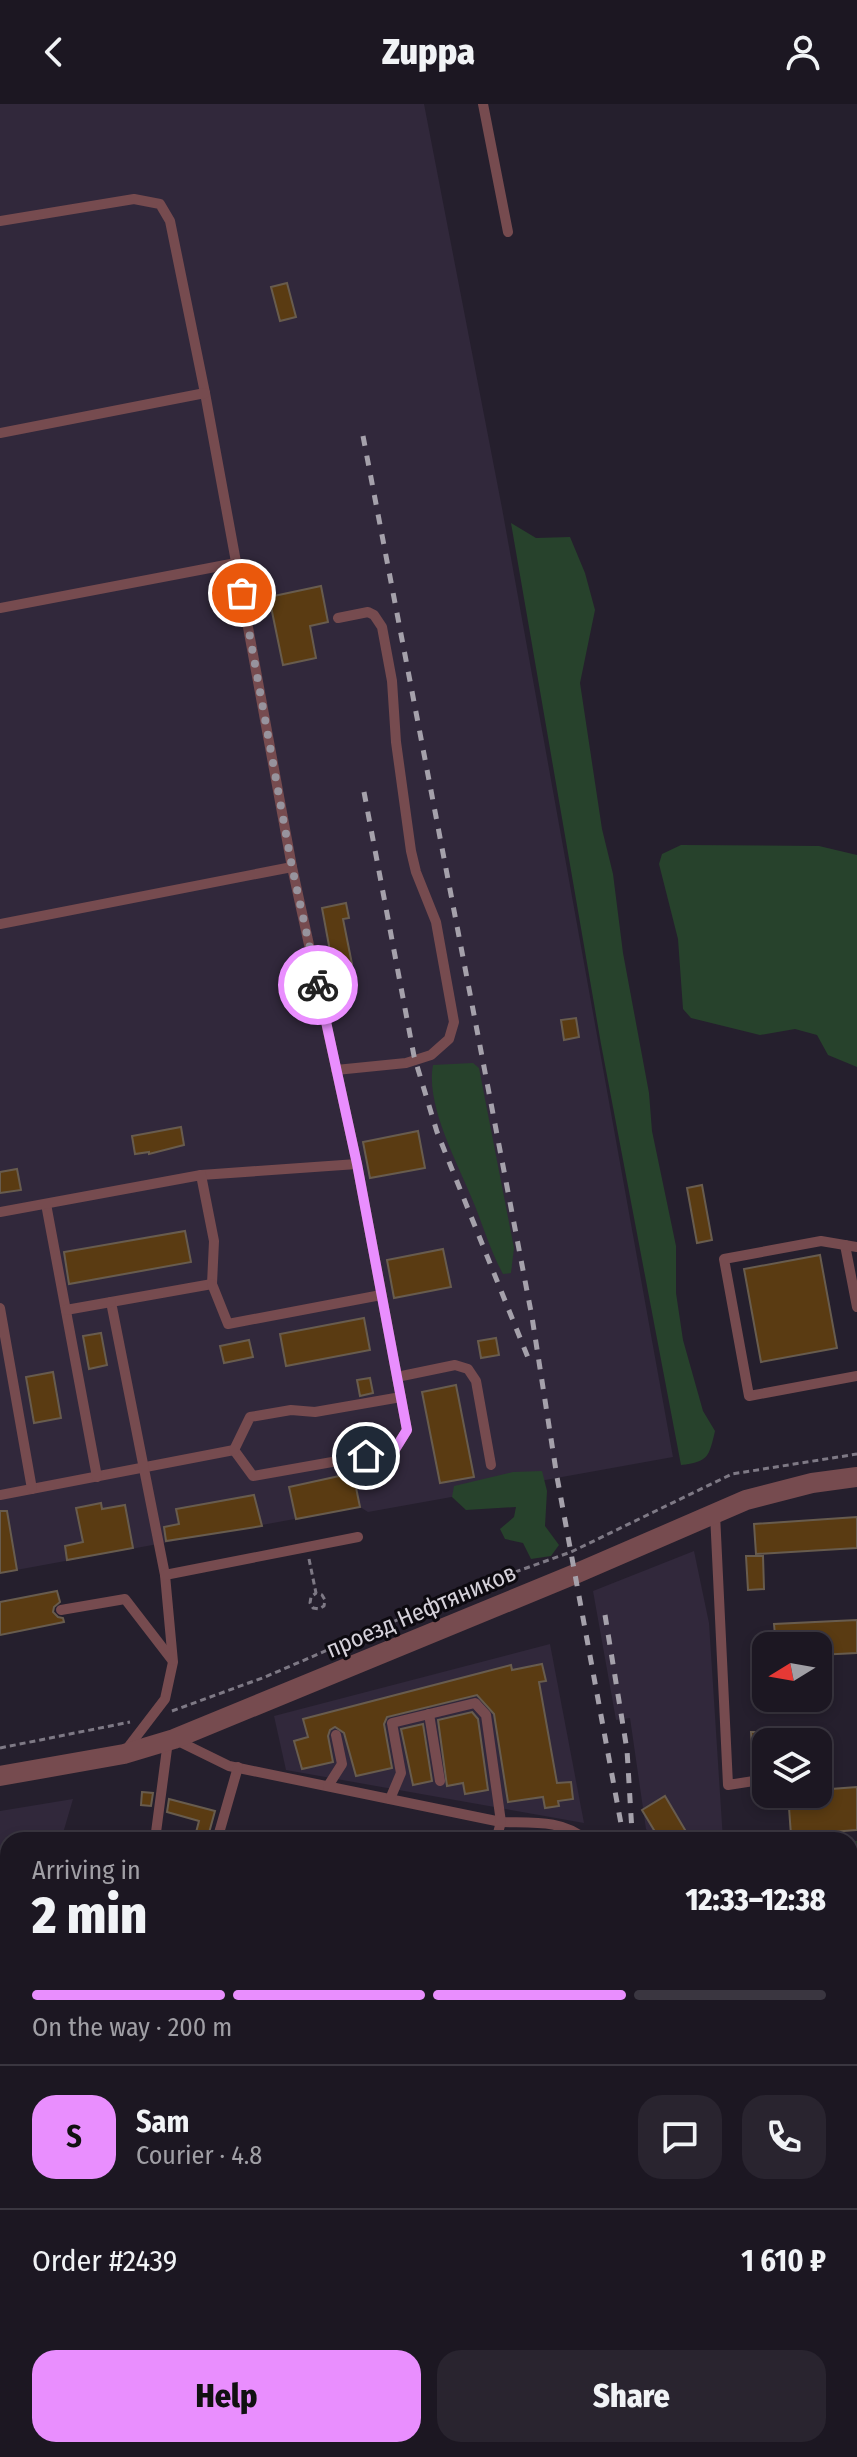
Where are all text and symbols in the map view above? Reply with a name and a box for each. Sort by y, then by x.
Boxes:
icon: back [32,30,76,74]
text: Zuppa [382,30,475,74]
icon: person [781,30,825,74]
pin [208,559,276,627]
icon: bag [220,571,264,615]
courier [278,945,358,1025]
icon: bike [296,963,340,1007]
pin [332,1422,400,1490]
icon: home [344,1434,388,1478]
street label: проезд Нефтяников [322,1558,520,1664]
north arrow [752,1632,832,1712]
map controls [752,1632,832,1808]
button: layers [752,1728,832,1808]
text: Arriving in [32,1855,141,1886]
text: 12:33–12:38 [685,1882,826,1918]
text: 2 min [32,1884,147,1947]
text: On the way · 200 m [32,2012,232,2043]
button: chat [638,2095,722,2179]
button: phone [742,2095,826,2179]
text: Sam [136,2104,189,2140]
text: S [66,2119,82,2155]
text: Courier · 4.8 [136,2140,262,2171]
text: Order #2439 [32,2243,177,2279]
text: 1 610 ₽ [741,2243,826,2279]
button: Help [32,2350,421,2442]
button: Share [437,2350,826,2442]

